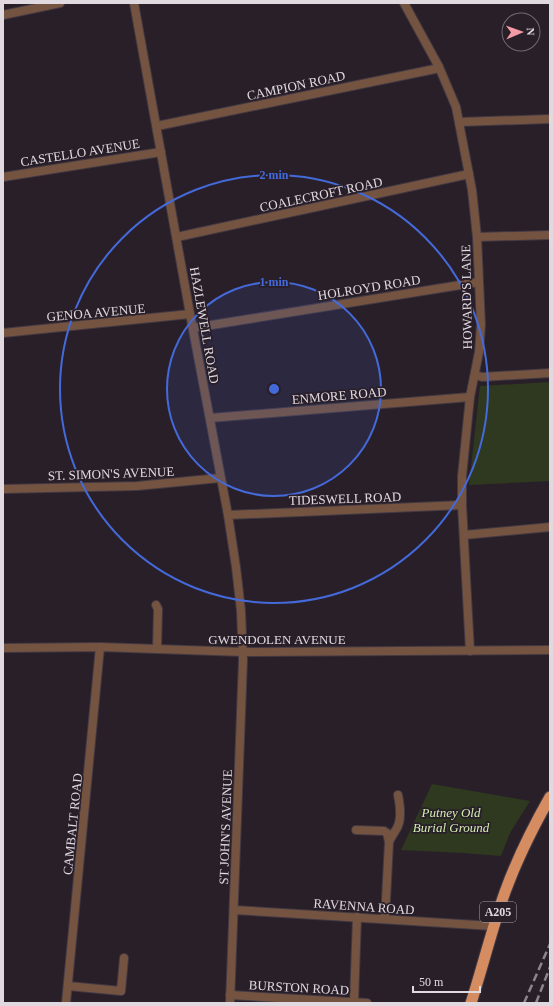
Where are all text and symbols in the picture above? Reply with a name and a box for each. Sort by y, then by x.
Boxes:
north arrow [501,12,541,52]
text: N [525,27,537,36]
street label: CAMPION ROAD [246,68,347,103]
street label: CASTELLO AVENUE [19,136,141,169]
text: 2 min [259,168,289,182]
street label: COALECROFT ROAD [258,174,384,215]
street label: HOWARD'S LANE [458,245,475,349]
street label: HAZLEWELL ROAD [187,266,222,385]
street label: HOLROYD ROAD [317,272,421,303]
text: 1 min [259,275,289,289]
street label: GENOA AVENUE [46,301,146,324]
centre of rings [267,382,281,396]
street label: ENMORE ROAD [291,384,387,407]
street label: ST. SIMON'S AVENUE [48,464,175,483]
street label: TIDESWELL ROAD [289,489,402,508]
street label: GWENDOLEN AVENUE [208,632,346,647]
street label: ST JOHN'S AVENUE [216,769,235,885]
street label: CAMBALT ROAD [60,772,85,876]
park label: Putney Old Burial Ground [413,805,490,835]
street label: RAVENNA ROAD [313,895,415,918]
road number: A205 [480,902,516,922]
scale bar [413,968,480,994]
text: 50 m [419,975,444,989]
street label: BURSTON ROAD [248,977,350,998]

